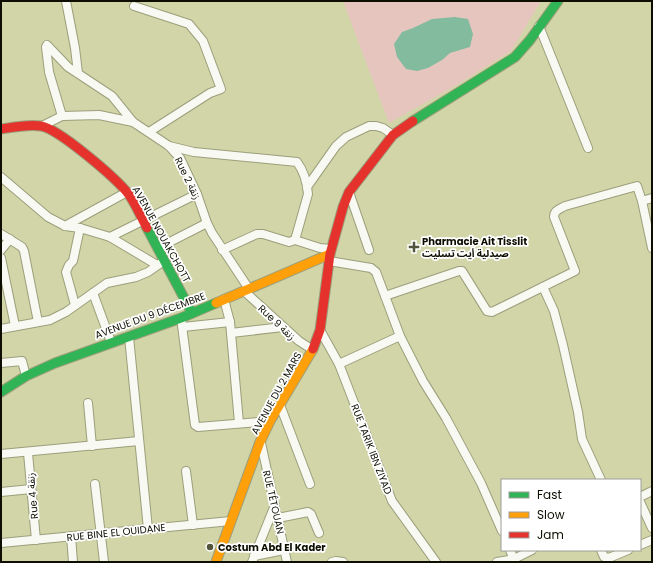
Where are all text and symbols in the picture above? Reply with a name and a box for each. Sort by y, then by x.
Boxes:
street label: Rue 2 زنقة [171,154,204,202]
street label: AVENUE NOUAKCHOTT [129,183,195,286]
place label: Pharmacie Ait Tisslit صيدلية أيت تسليت [422,234,527,261]
marker: Pharmacie Ait Tisslit صيدلية أيت تسليت [409,242,419,252]
street label: AVENUE DU 9 DÉCEMBRE [93,288,208,342]
street label: Rue 9 زنقة [255,301,299,344]
street label: AVENUE DU 2 MARS [247,349,305,437]
street label: RUE TARIK IBN ZIYAD [347,402,396,497]
street label: RUE TÉTOUAN [259,469,288,535]
street label: Rue 4 زنقة [23,472,42,520]
legend [501,479,641,551]
text: Fast [537,486,562,503]
text: Slow [537,506,565,523]
street label: RUE BINE EL OUIDANE [66,520,166,545]
text: Jam [537,526,564,543]
place label: Costum Abd El Kader [218,540,326,555]
marker: Costum Abd El Kader [205,542,215,552]

